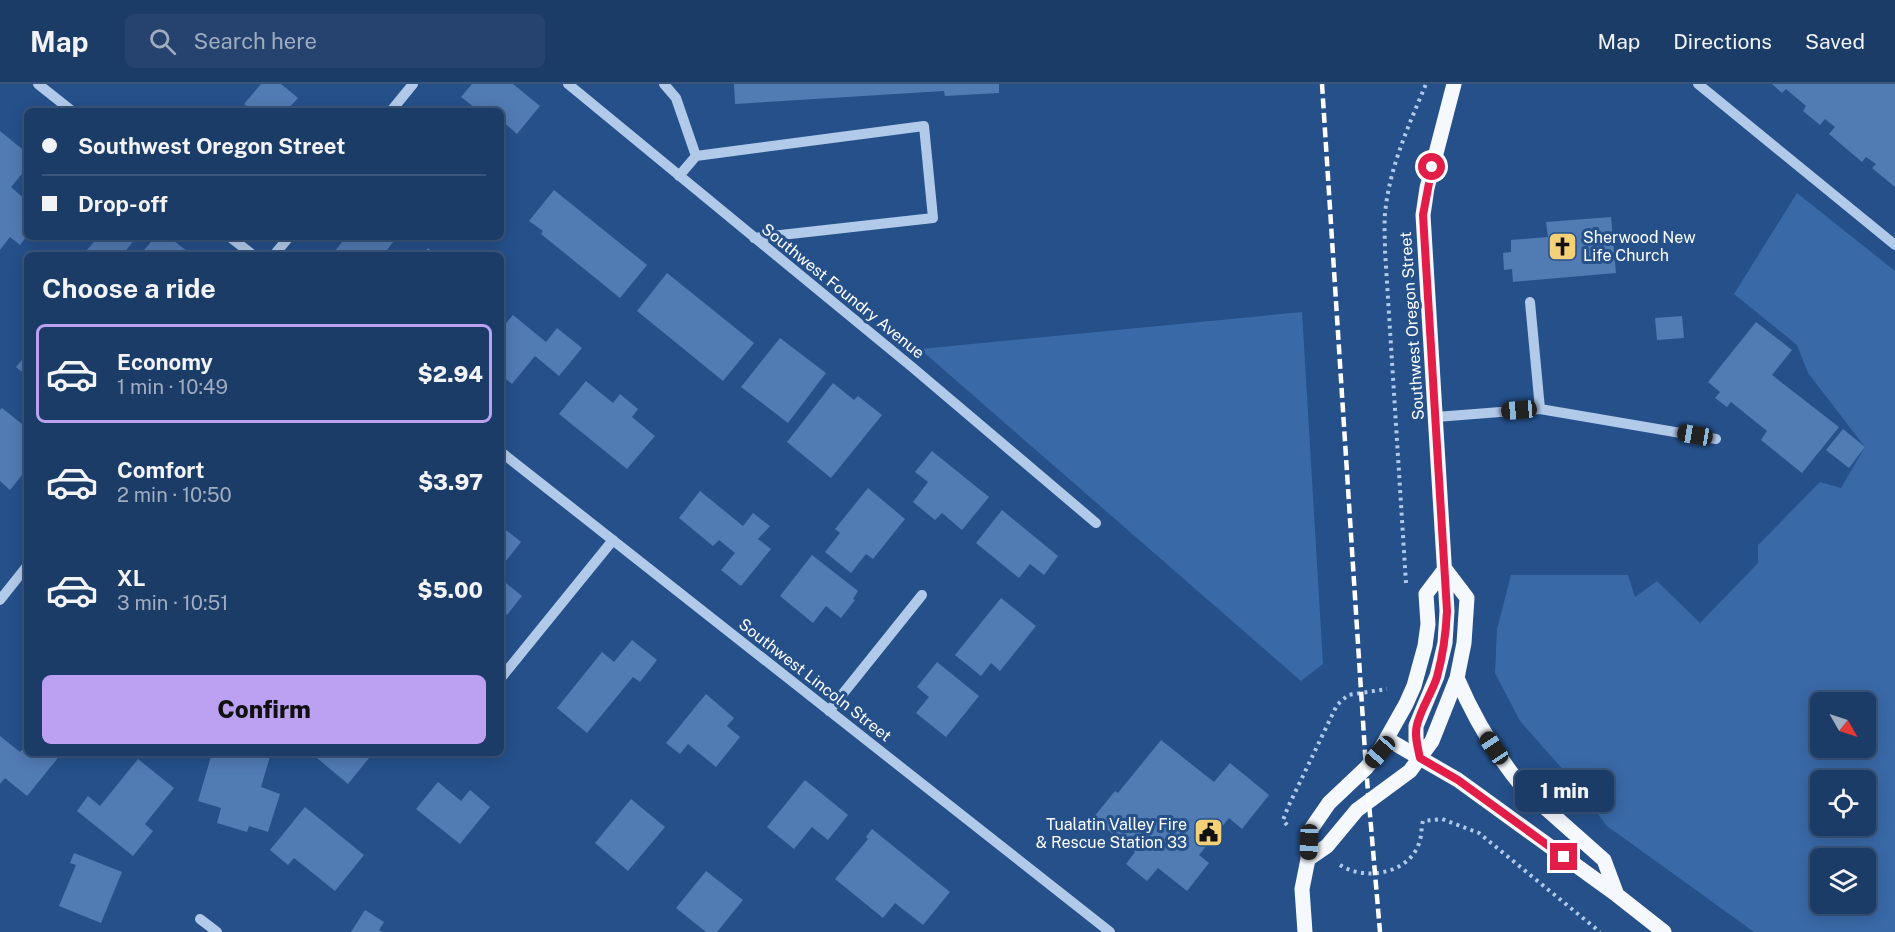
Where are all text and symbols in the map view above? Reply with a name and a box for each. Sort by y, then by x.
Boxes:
search box [125,14,545,68]
text: Map [30,25,89,58]
icon: search [146,25,179,58]
text: Search here [194,28,317,54]
text: Map [1598,29,1640,54]
text: Directions [1673,29,1772,54]
text: Saved [1805,29,1865,54]
text: Southwest Oregon Street [78,133,345,159]
route start [1418,153,1445,180]
text: Drop-off [78,191,168,217]
street label: Southwest Foundry Avenue [758,219,928,363]
place label: Sherwood New Life Church [1583,228,1696,265]
church icon: Sherwood New Life Church [1546,230,1578,262]
street label: Southwest Oregon Street [1396,231,1428,421]
text: Choose a ride [42,272,216,304]
icon: car [45,347,99,401]
text: Economy [117,349,213,375]
text: $2.94 [418,361,483,387]
text: 1 min · 10:49 [117,375,228,399]
car [1500,399,1538,421]
car [1676,423,1714,447]
icon: car [45,455,99,509]
text: Comfort [117,457,204,483]
text: $3.97 [418,469,483,495]
text: 2 min · 10:50 [117,483,232,507]
icon: car [45,563,99,617]
text: XL [117,565,145,591]
text: $5.00 [417,577,483,603]
text: 3 min · 10:51 [117,591,228,615]
street label: Southwest Lincoln Street [735,615,895,745]
button: Confirm [42,675,486,744]
north arrow [1810,692,1876,758]
map controls [1810,692,1876,914]
car [1476,728,1512,768]
car [1361,733,1399,771]
callout: 1 min [1514,770,1614,812]
button: locate [1810,770,1876,836]
text: 1 min [1540,779,1589,803]
place label: Tualatin Valley Fire & Rescue Station 33 [1036,815,1187,852]
public building icon: Tualatin Valley Fire & Rescue Station 33 [1192,817,1224,849]
car [1299,824,1319,860]
route end [1550,843,1577,870]
button: layers [1810,848,1876,914]

